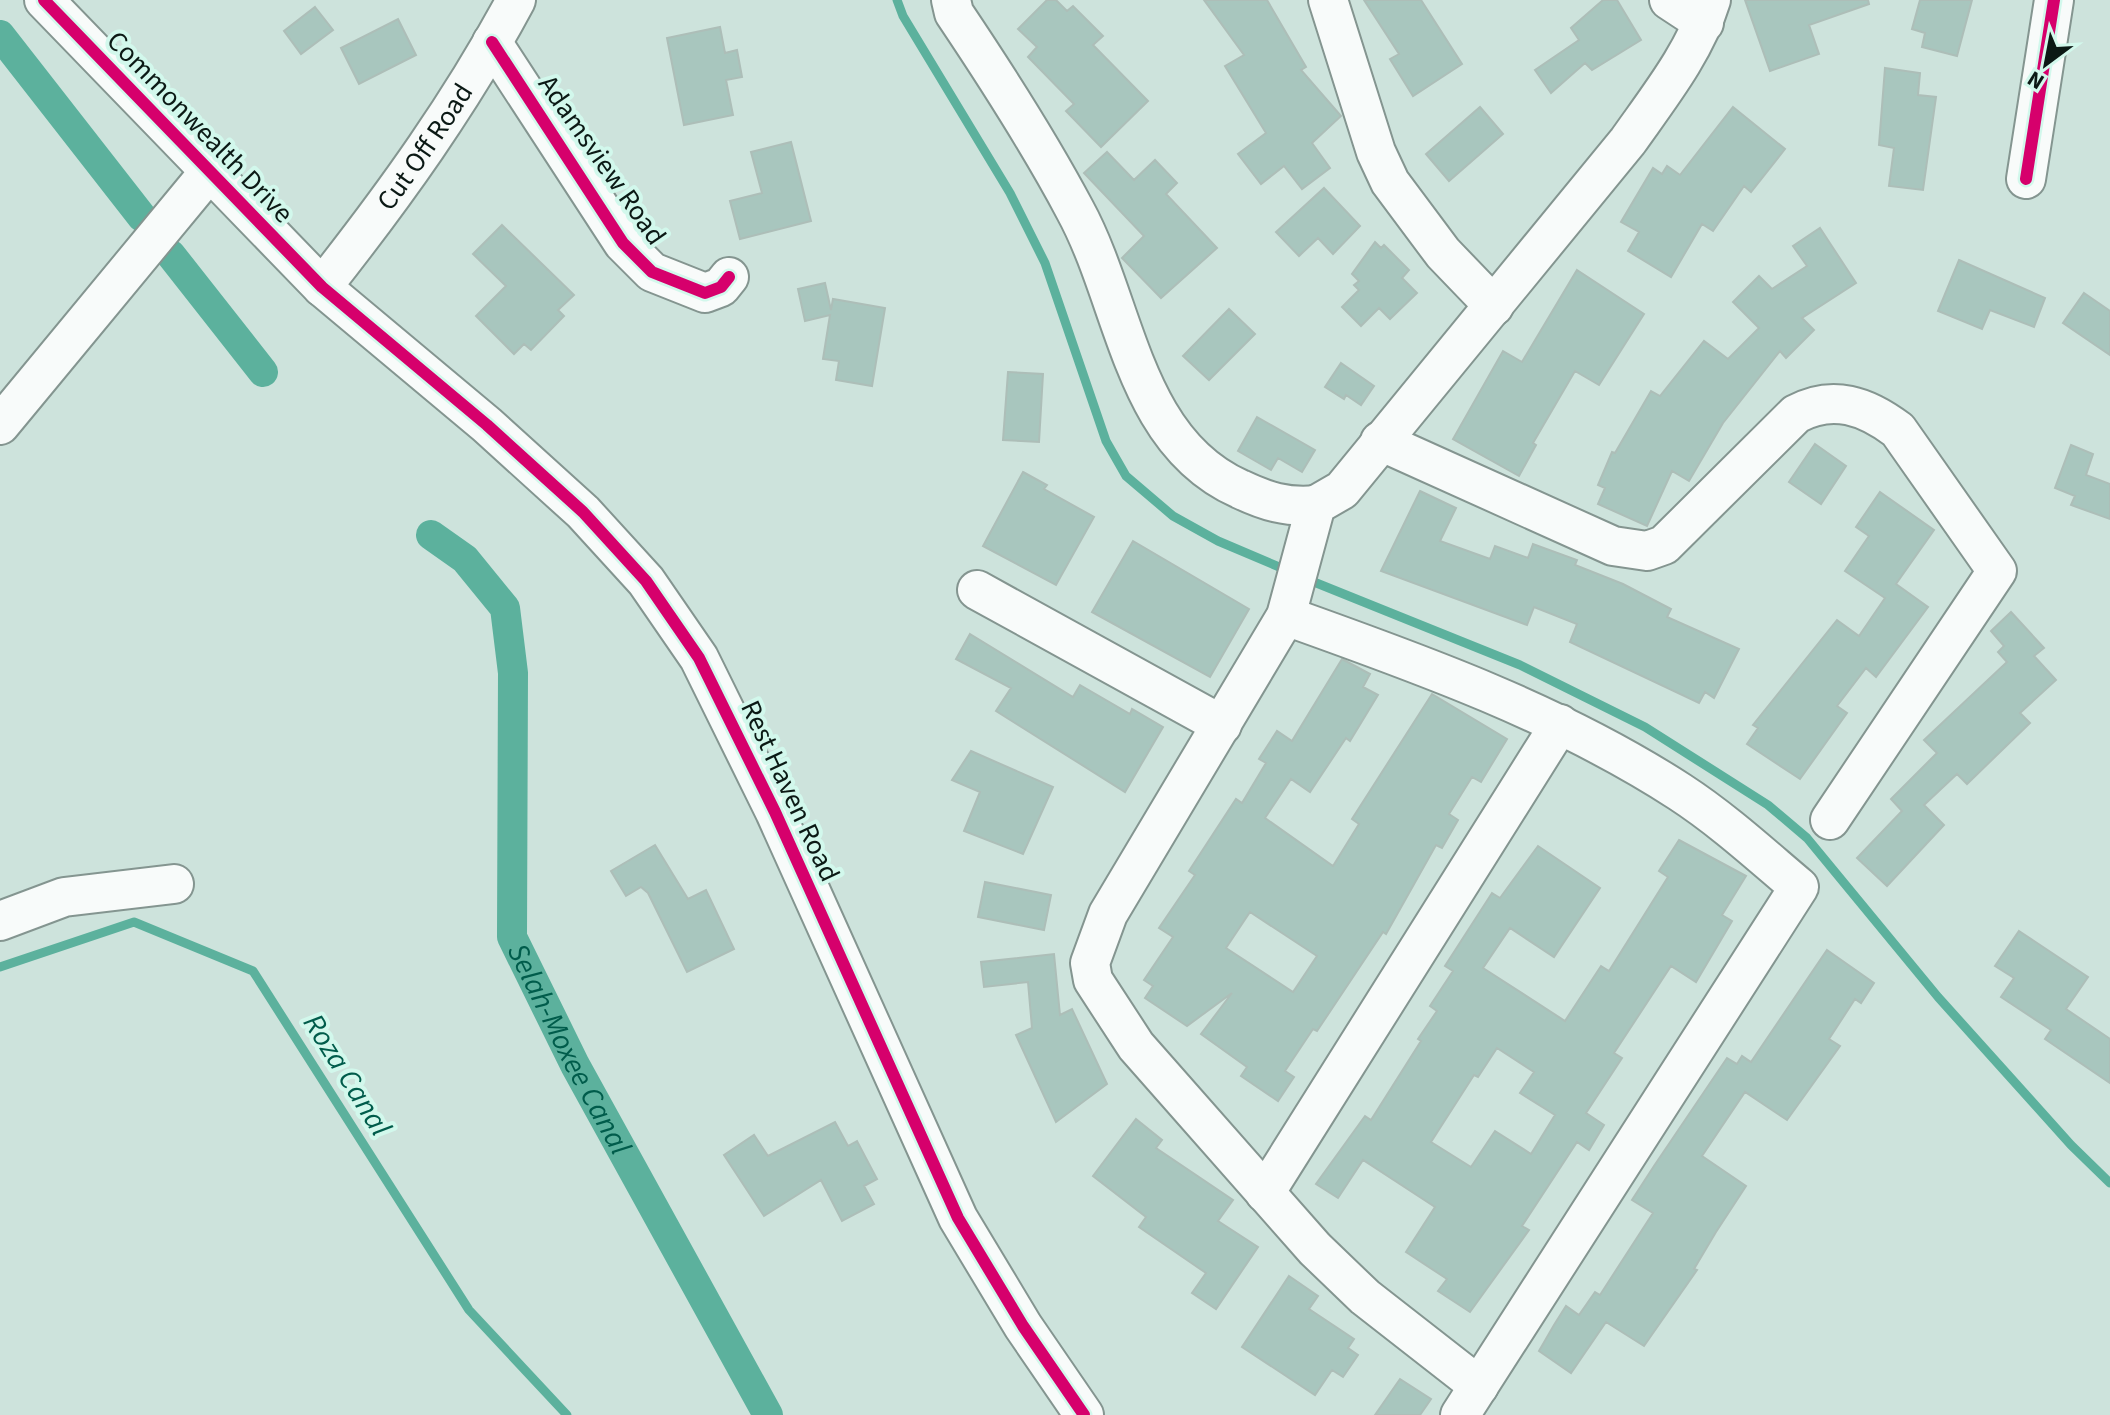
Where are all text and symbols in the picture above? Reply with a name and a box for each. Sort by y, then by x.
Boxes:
street label: Commonwealth Drive [97,22,303,232]
north arrow [2006,24,2086,104]
text: N [2021,63,2051,98]
street label: Adamsview Road [528,67,676,253]
street label: Cut Off Road [367,75,483,219]
street label: Rest Haven Road [730,694,850,888]
water label: Selah-Moxee Canal [497,936,642,1163]
water label: Roza Canal [292,1005,402,1145]

